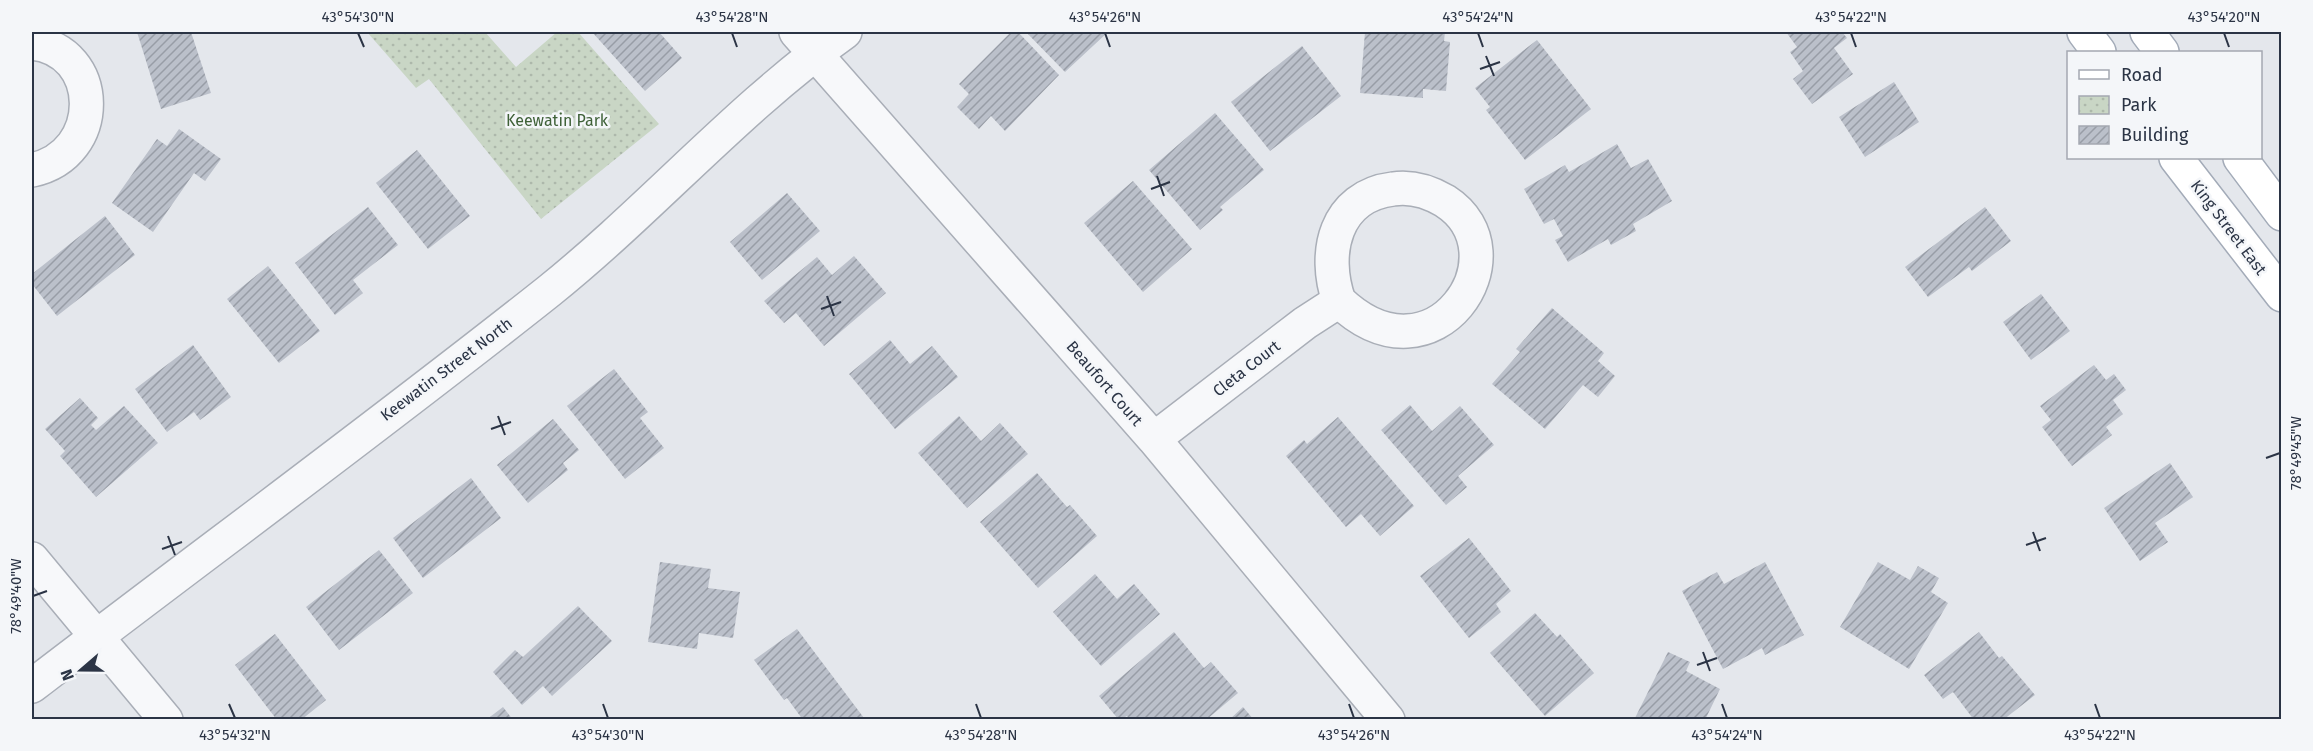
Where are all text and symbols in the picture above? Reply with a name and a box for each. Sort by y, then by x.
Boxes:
text: 43°54'30"N [321,8,395,26]
text: 43°54'28"N [696,8,768,26]
text: 43°54'26"N [1069,8,1141,26]
text: 43°54'24"N [1442,8,1514,26]
text: 43°54'22"N [1815,8,1887,26]
text: 43°54'20"N [2188,8,2260,26]
legend [2067,51,2262,159]
text: Road [2121,64,2163,86]
text: Park [2121,94,2157,116]
park label: Keewatin Park [506,111,609,130]
text: Building [2121,124,2189,146]
street label: King Street East [2187,176,2271,279]
street label: Keewatin Street North [377,314,516,425]
street label: Cleta Court [1209,336,1284,401]
street label: Beaufort Court [1063,337,1147,430]
text: 78°49'45"W [2287,415,2305,490]
text: 78°49'40"W [7,558,25,634]
north arrow [51,640,111,700]
text: N [57,667,78,683]
text: 43°54'32"N [199,726,271,744]
text: 43°54'30"N [571,726,645,744]
text: 43°54'28"N [945,726,1017,744]
text: 43°54'26"N [1318,726,1390,744]
text: 43°54'24"N [1691,726,1763,744]
text: 43°54'22"N [2064,726,2136,744]

